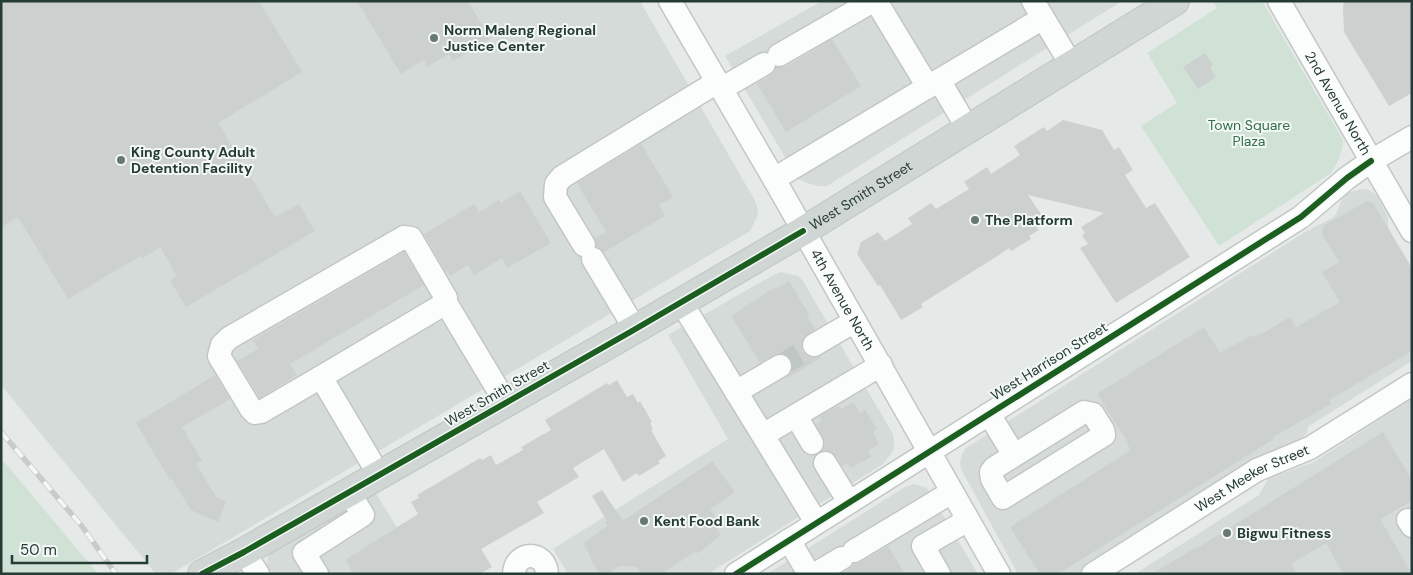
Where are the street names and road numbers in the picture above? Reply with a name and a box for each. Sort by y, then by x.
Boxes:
street label: 2nd Avenue North [1301,48,1375,158]
street label: West Smith Street [806,157,916,234]
street label: 4th Avenue North [807,246,879,354]
street label: West Harrison Street [987,318,1111,404]
street label: West Smith Street [442,356,552,430]
street label: West Meeker Street [1191,440,1312,516]

